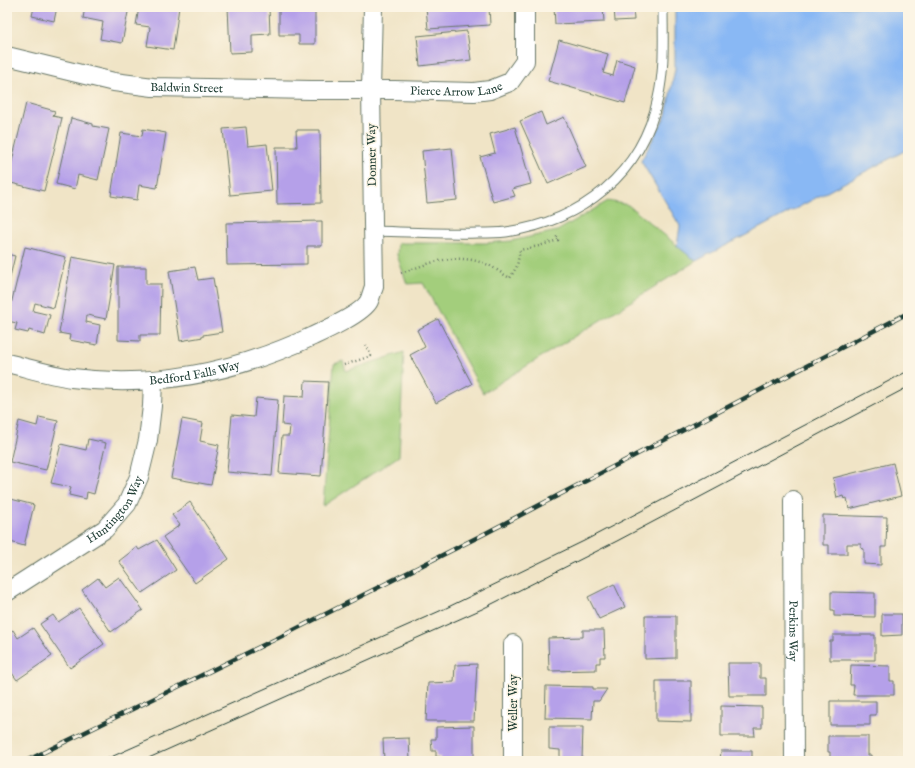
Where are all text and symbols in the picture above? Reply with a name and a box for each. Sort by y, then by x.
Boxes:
street label: Pierce Arrow Lane [410,78,505,100]
street label: Baldwin Street [150,79,223,96]
street label: Donner Way [364,123,380,187]
street label: Bedford Falls Way [149,357,242,388]
street label: Huntington Way [84,473,146,546]
street label: Perkins Way [786,600,801,662]
street label: Weller Way [506,674,521,732]

